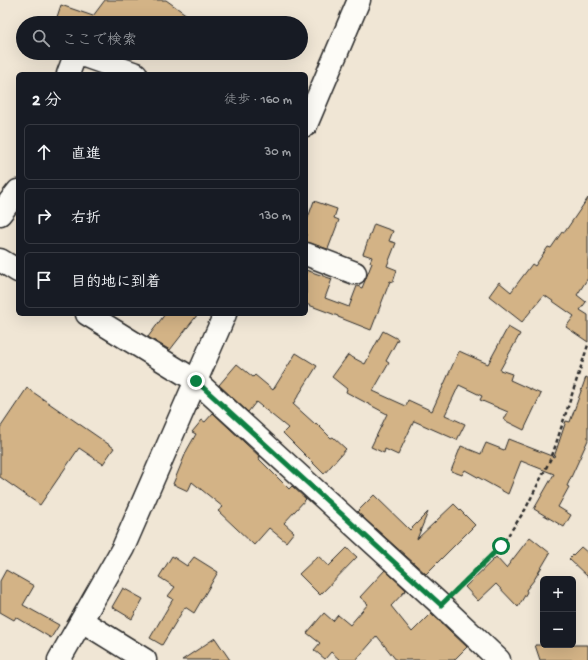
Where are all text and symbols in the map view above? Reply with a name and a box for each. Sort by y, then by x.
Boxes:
search box [16,16,308,60]
icon: search [30,27,52,49]
text: ここで検索 [62,32,137,50]
text: 2 分 [32,92,61,112]
text: 徒歩 · 160 m [224,93,292,108]
icon: ahead [33,141,55,163]
text: 30 m [265,145,291,160]
text: 直進 [71,146,101,164]
icon: right [33,205,55,227]
text: 130 m [259,209,291,224]
text: 右折 [71,210,101,228]
icon: arrive [33,269,55,291]
text: 目的地に到着 [71,274,161,292]
route end [187,372,205,390]
route start [492,537,510,555]
map controls [540,576,576,648]
button: + [540,576,576,612]
button: − [540,612,576,648]

